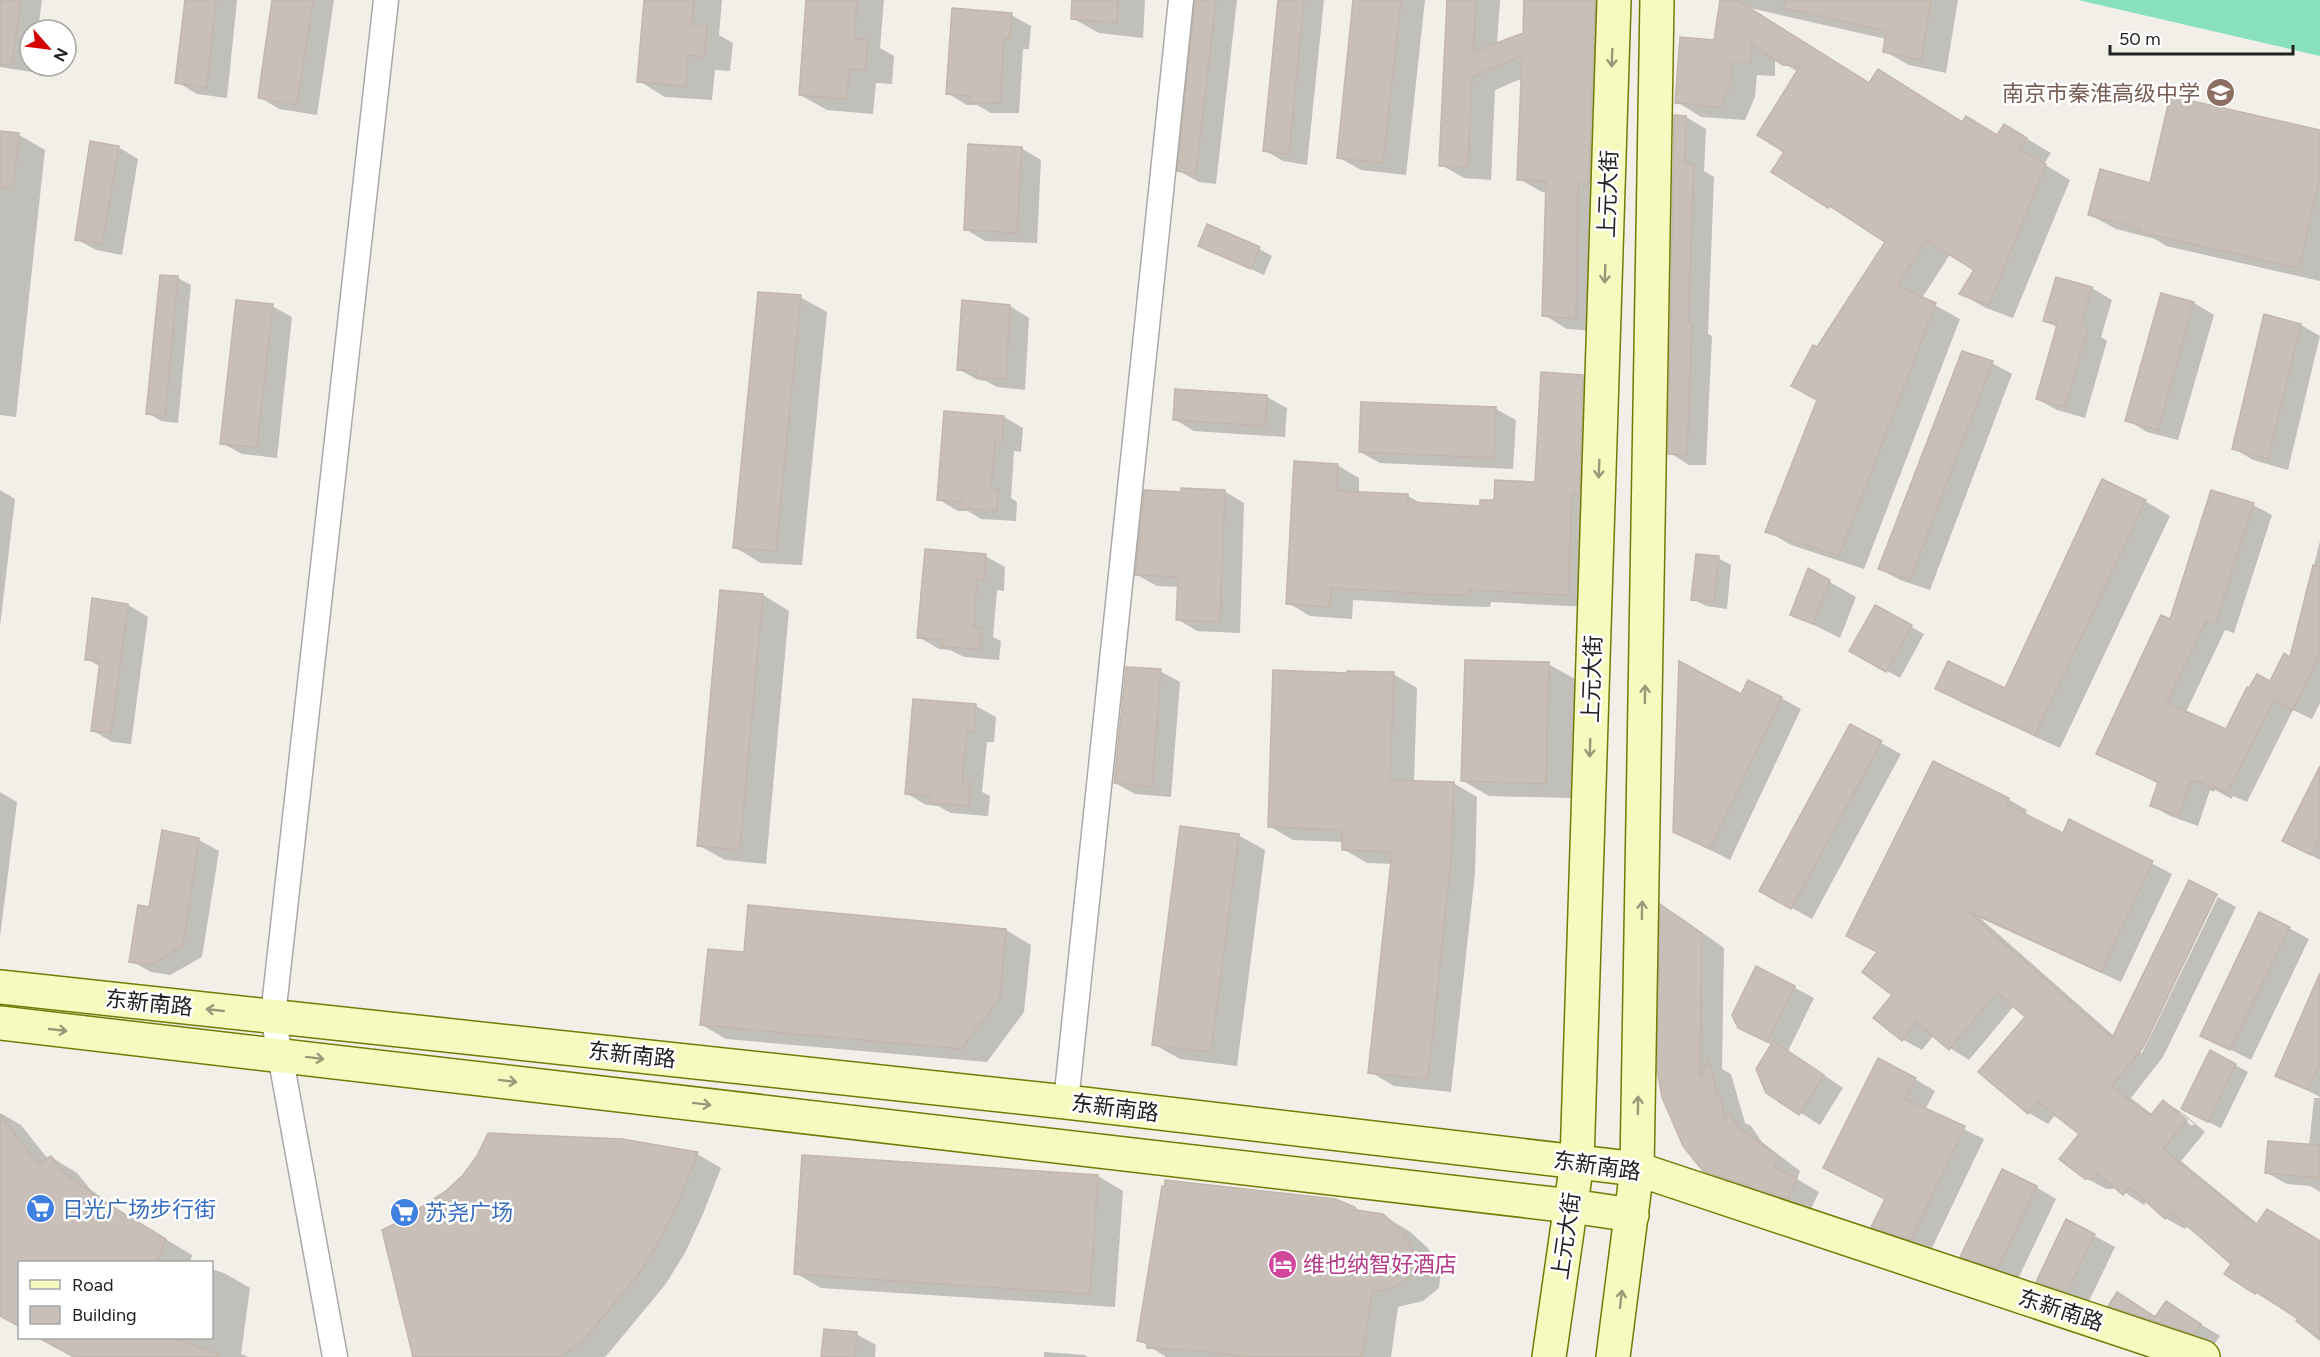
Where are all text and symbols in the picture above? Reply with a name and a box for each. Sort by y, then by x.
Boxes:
north arrow [18,18,78,78]
scale bar [2110,18,2293,56]
text: 50 m [2119,28,2161,50]
text: N [50,45,72,65]
one-way arrow [1606,48,1617,68]
school or university icon: 南京市秦淮高级中学 [2205,77,2237,109]
place label: 南京市秦淮高级中学 [2002,80,2200,107]
street label: 上元大街 [1593,150,1623,238]
one-way arrow [1599,264,1611,284]
one-way arrow [1593,459,1604,479]
street label: 上元大街 [1577,635,1607,723]
one-way arrow [1639,685,1651,705]
one-way arrow [1584,738,1596,758]
one-way arrow [1636,901,1647,921]
street label: 东新南路 [104,985,194,1021]
one-way arrow [206,1004,225,1015]
one-way arrow [48,1024,68,1035]
street label: 东新南路 [587,1037,677,1073]
one-way arrow [304,1053,324,1064]
one-way arrow [498,1076,518,1087]
street label: 东新南路 [1070,1089,1160,1127]
one-way arrow [1632,1096,1644,1116]
one-way arrow [691,1099,711,1110]
street label: 东新南路 [1552,1147,1642,1185]
street label: 上元大街 [1547,1191,1585,1281]
supermarket icon: 日光广场步行街 [25,1193,57,1225]
place label: 日光广场步行街 [62,1196,216,1223]
supermarket icon: 苏尧广场 [388,1196,420,1228]
place label: 苏尧广场 [425,1199,513,1226]
hotel icon: 维也纳智好酒店 [1266,1248,1298,1280]
place label: 维也纳智好酒店 [1303,1251,1457,1278]
legend [18,1261,213,1339]
text: Road [72,1274,113,1296]
street label: 东新南路 [2015,1284,2107,1336]
one-way arrow [1615,1290,1626,1309]
text: Building [72,1304,137,1326]

